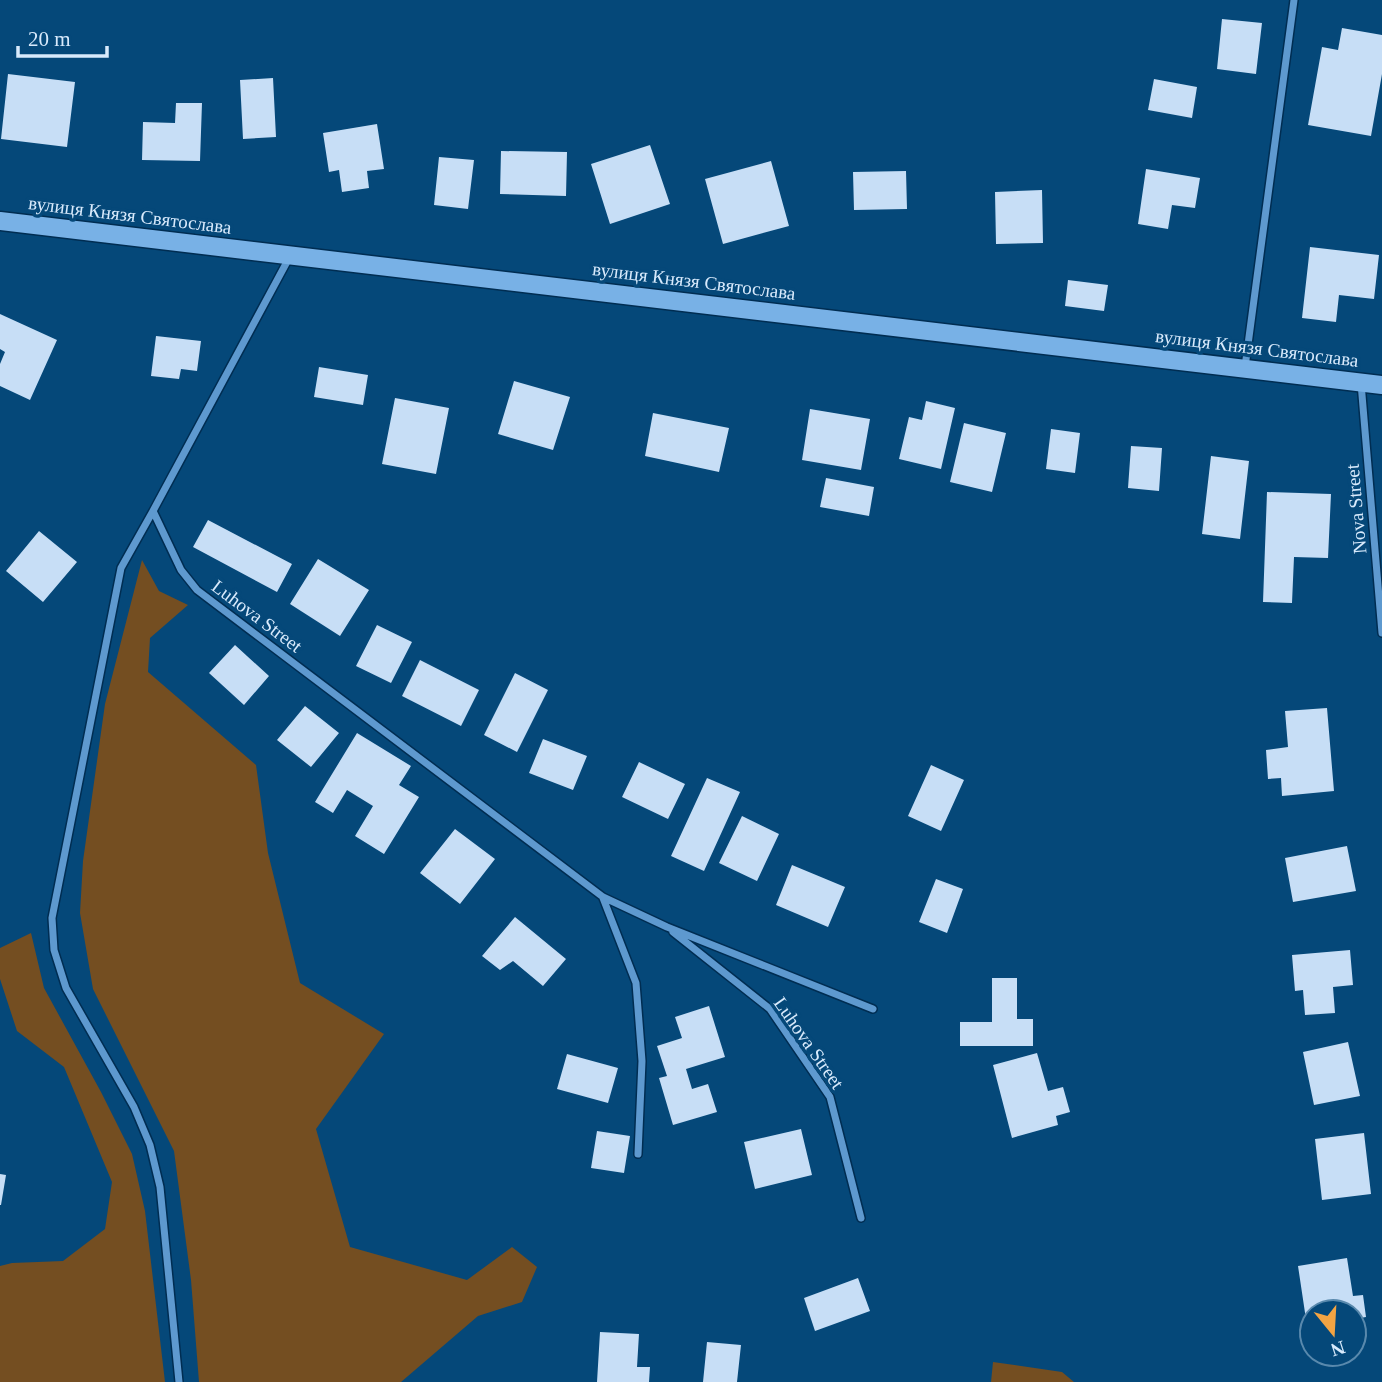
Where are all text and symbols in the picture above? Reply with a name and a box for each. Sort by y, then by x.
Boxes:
scale bar [18,14,107,58]
text: 20 m [28,27,71,51]
street label: вулиця Князя Святослава [27,192,233,238]
street label: вулиця Князя Святослава [591,258,797,304]
street label: вулиця Князя Святослава [1154,325,1360,371]
street label: Nova Street [1342,462,1370,555]
street label: Luhova Street [208,575,307,657]
street label: Luhova Street [770,993,849,1093]
north arrow [1298,1298,1368,1368]
text: N [1328,1337,1348,1361]

